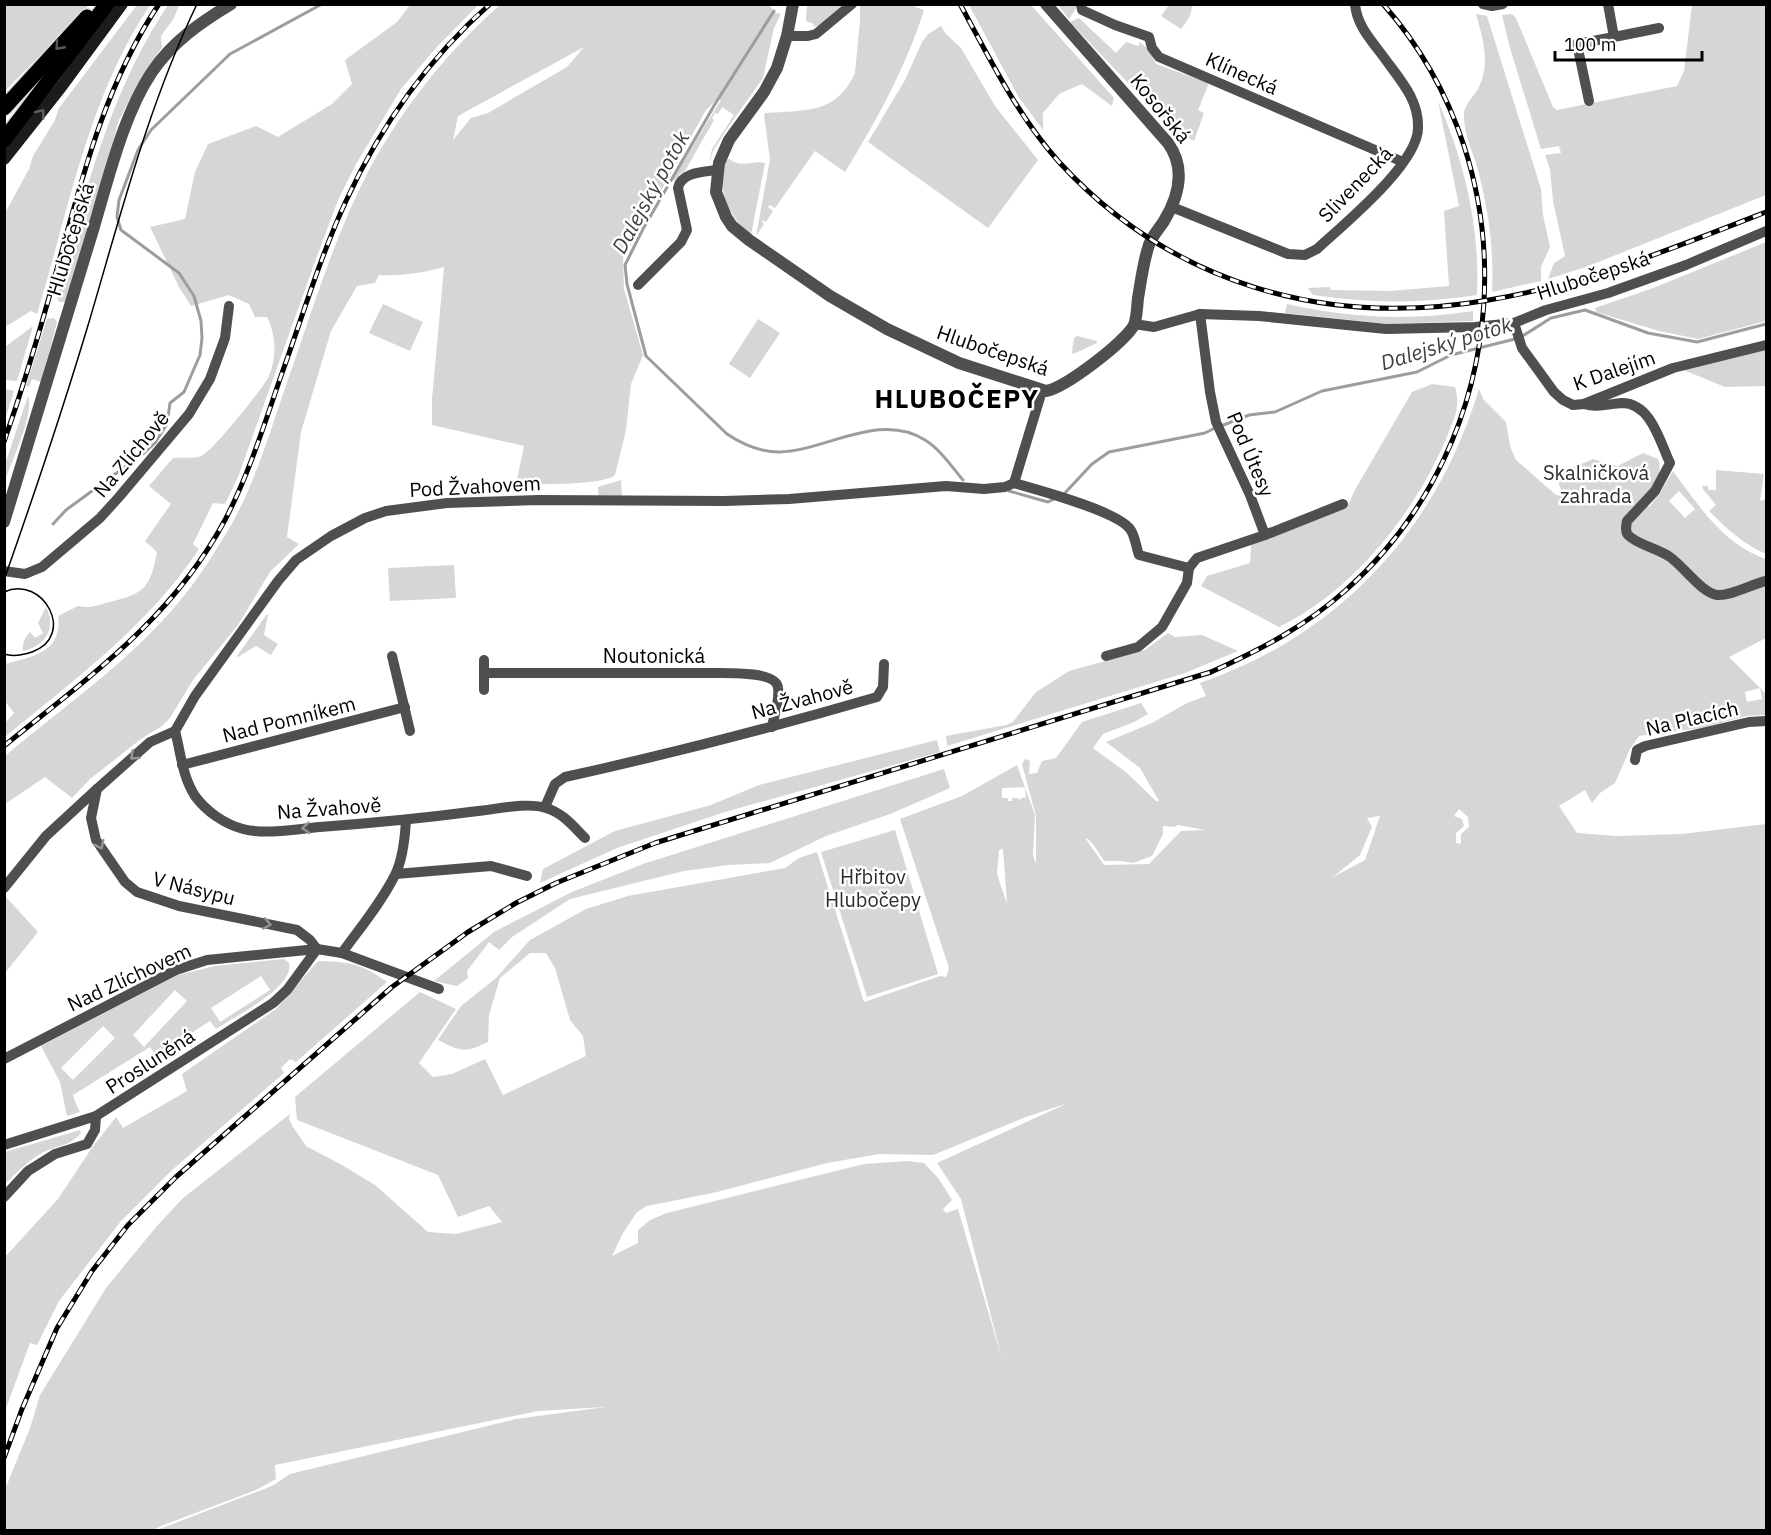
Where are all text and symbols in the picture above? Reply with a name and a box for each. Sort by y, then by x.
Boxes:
scale bar [1555,24,1702,62]
text: 100 m [1564,33,1616,56]
one-way arrow [55,40,66,50]
street label: Klínecká [1202,45,1283,101]
street label: Kosořská [1125,67,1198,149]
one-way arrow [34,108,45,119]
water label: Dalejský potok [605,125,696,258]
street label: Slivenecká [1312,140,1398,228]
street label: Hlubočepská [40,179,100,299]
street label: Hlubočepská [1533,244,1653,306]
water label: Dalejský potok [1377,309,1516,376]
street label: Hlubočepská [933,318,1053,382]
street label: K Dalejím [1569,343,1659,397]
district label: HLUBOČEPY [874,381,1040,415]
street label: Na Zlíchově [87,405,175,503]
street label: Pod Útesy [1221,407,1281,501]
park label: Skalničková zahrada [1543,459,1649,509]
street label: Pod Žvahovem [409,469,541,503]
street label: Noutonická [603,642,706,669]
street label: Na Žvahově [748,672,856,726]
street label: Nad Pomníkem [219,689,359,749]
street label: Na Placích [1643,694,1741,742]
one-way arrow [130,749,141,760]
street label: Na Žvahově [276,791,382,825]
one-way arrow [302,821,311,834]
one-way arrow [92,838,104,849]
park label: Hřbitov Hlubočepy [825,863,921,913]
street label: V Násypu [150,865,238,911]
one-way arrow [262,916,272,929]
street label: Nad Zlíchovem [63,936,195,1018]
street label: Prosluněná [100,1022,200,1100]

